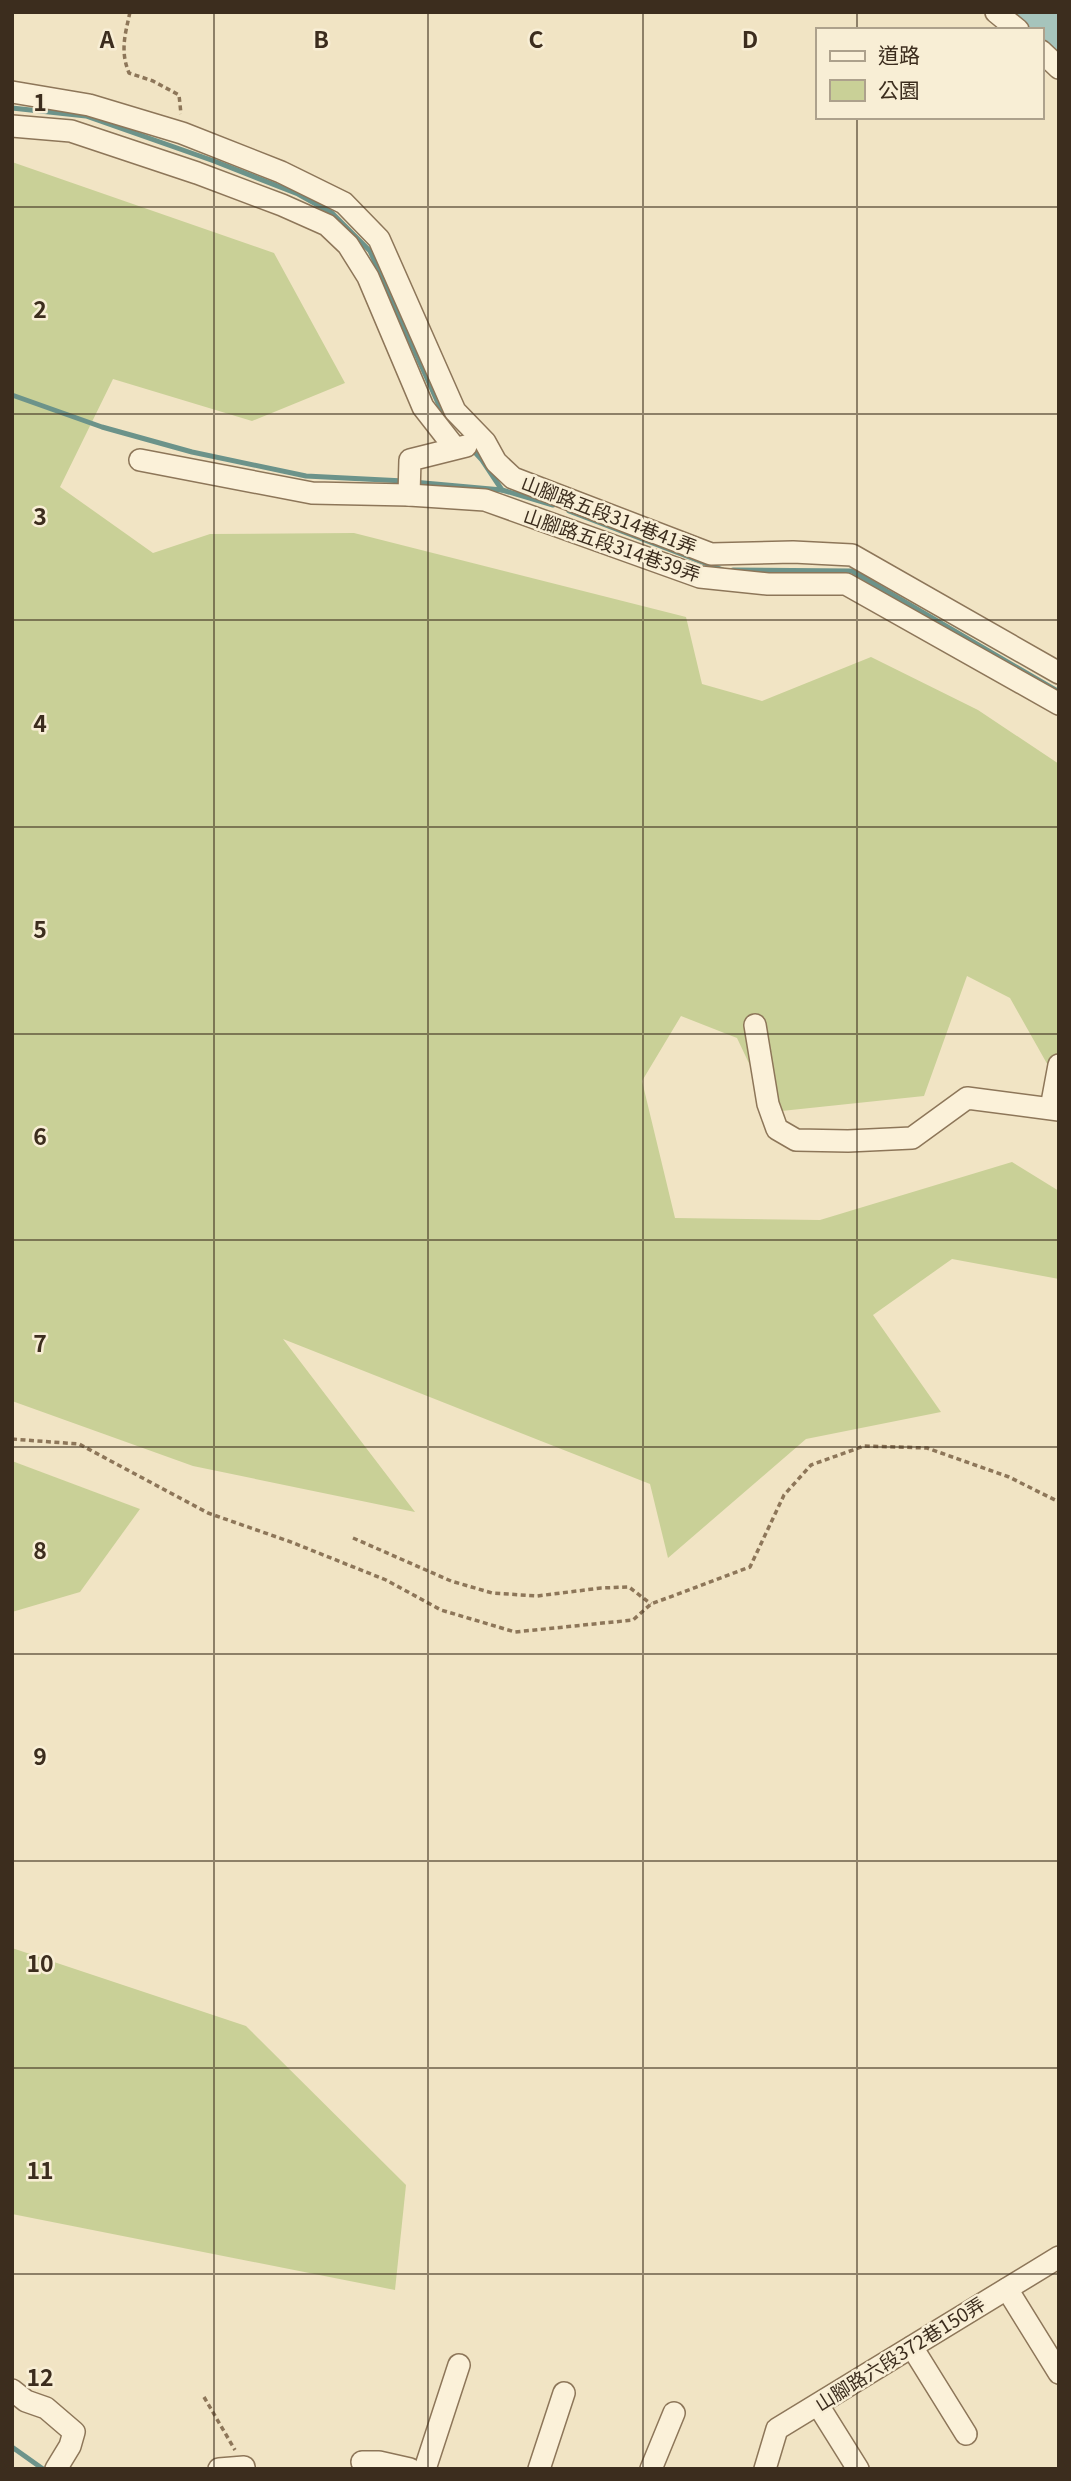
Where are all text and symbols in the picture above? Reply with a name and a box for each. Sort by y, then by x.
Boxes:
text: A [99,21,115,55]
text: B [313,21,329,55]
text: C [528,21,544,55]
text: D [742,21,758,55]
legend [816,28,1043,119]
text: 道路 [878,39,920,69]
text: 公園 [878,74,920,104]
text: 1 [33,84,47,118]
text: 2 [33,291,47,325]
street label: 山腳路五段314巷41弄 [518,468,701,559]
text: 3 [33,498,47,532]
street label: 山腳路五段314巷39弄 [520,501,705,587]
text: 4 [33,705,47,739]
text: 5 [33,911,47,945]
text: 6 [33,1118,47,1152]
text: 7 [33,1325,47,1359]
text: 8 [33,1532,47,1566]
text: 9 [33,1738,47,1772]
text: 10 [26,1945,54,1979]
text: 11 [26,2152,54,2186]
street label: 山腳路六段372巷150弄 [809,2289,990,2416]
text: 12 [26,2359,54,2393]

